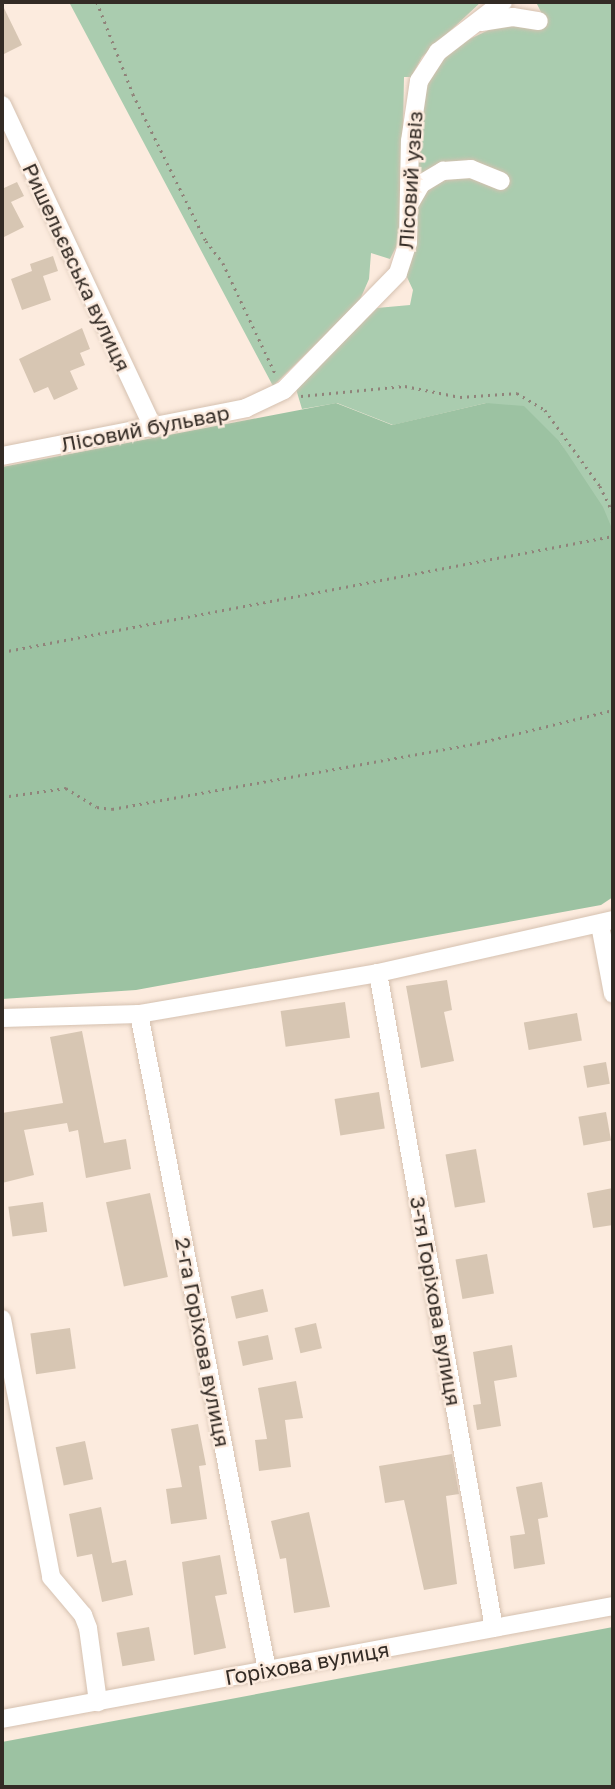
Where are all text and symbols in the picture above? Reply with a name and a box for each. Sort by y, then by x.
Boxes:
street label: Лісовий узвіз [393,110,427,250]
street label: Ришельєвська вулиця [18,159,136,375]
street label: Лісовий бульвар [59,399,231,457]
street label: 3-тя Горіхова вулиця [405,1194,467,1408]
street label: 2-га Горіхова вулиця [170,1235,236,1449]
street label: Горіхова вулиця [223,1636,391,1690]

